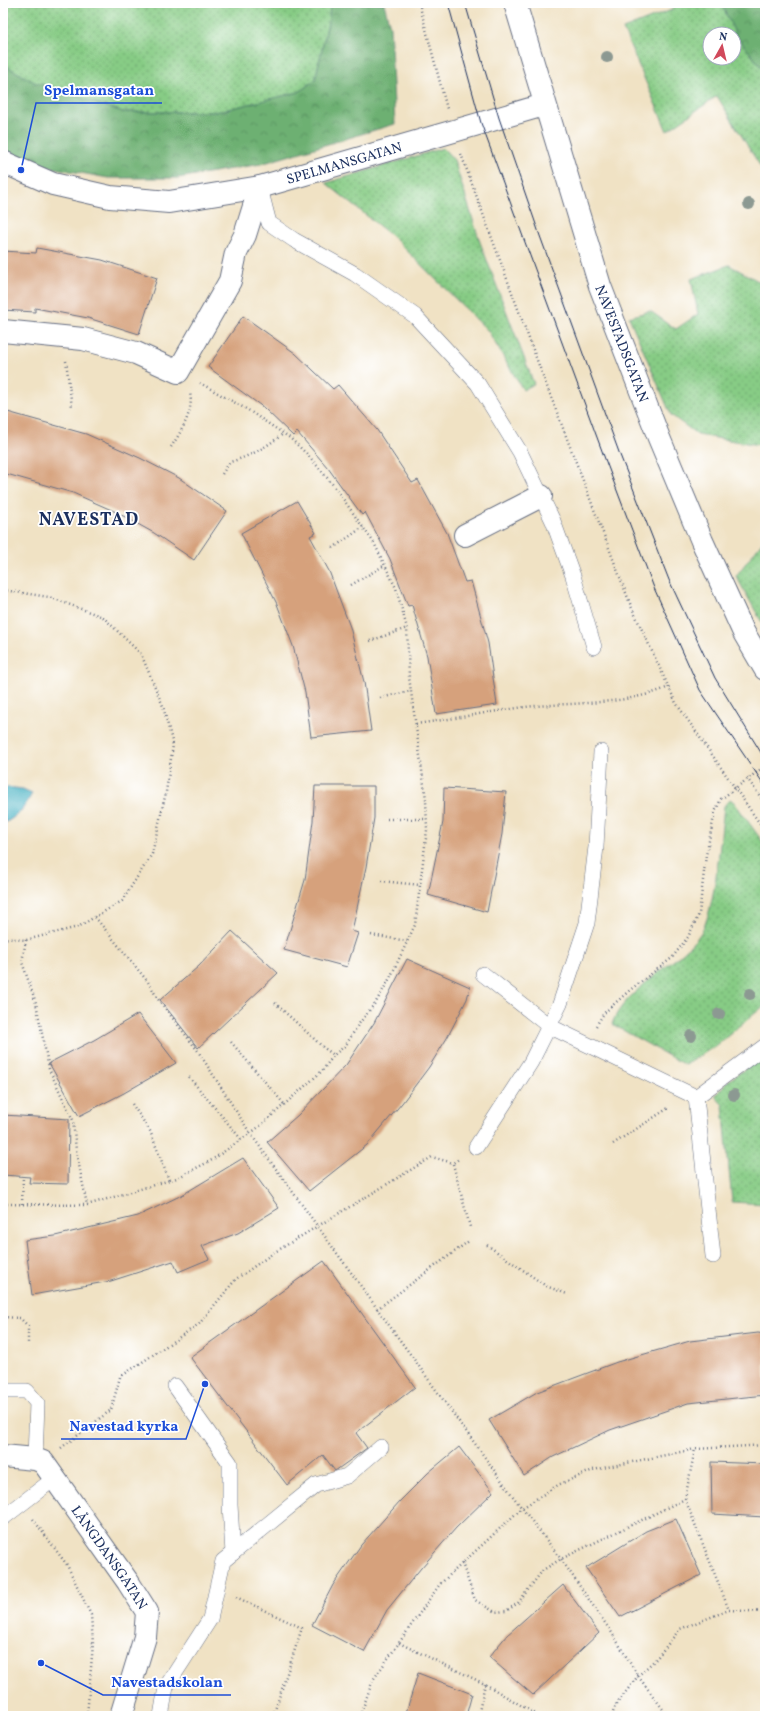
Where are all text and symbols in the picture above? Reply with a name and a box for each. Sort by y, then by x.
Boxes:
north arrow [702,26,742,66]
text: N [718,30,728,46]
callout: Spelmansgatan [36,76,162,103]
text: Spelmansgatan [44,81,154,102]
street label: SPELMANSGATAN [284,138,404,190]
street label: NAVESTADSGATAN [590,283,652,405]
district label: NAVESTAD [39,508,139,533]
callout: Navestad kyrka [61,1412,186,1439]
text: Navestad kyrka [70,1417,178,1438]
street label: LÅNGDANSGATAN [66,1502,151,1614]
callout: Navestadskolan [103,1668,231,1695]
text: Navestadskolan [111,1673,223,1694]

